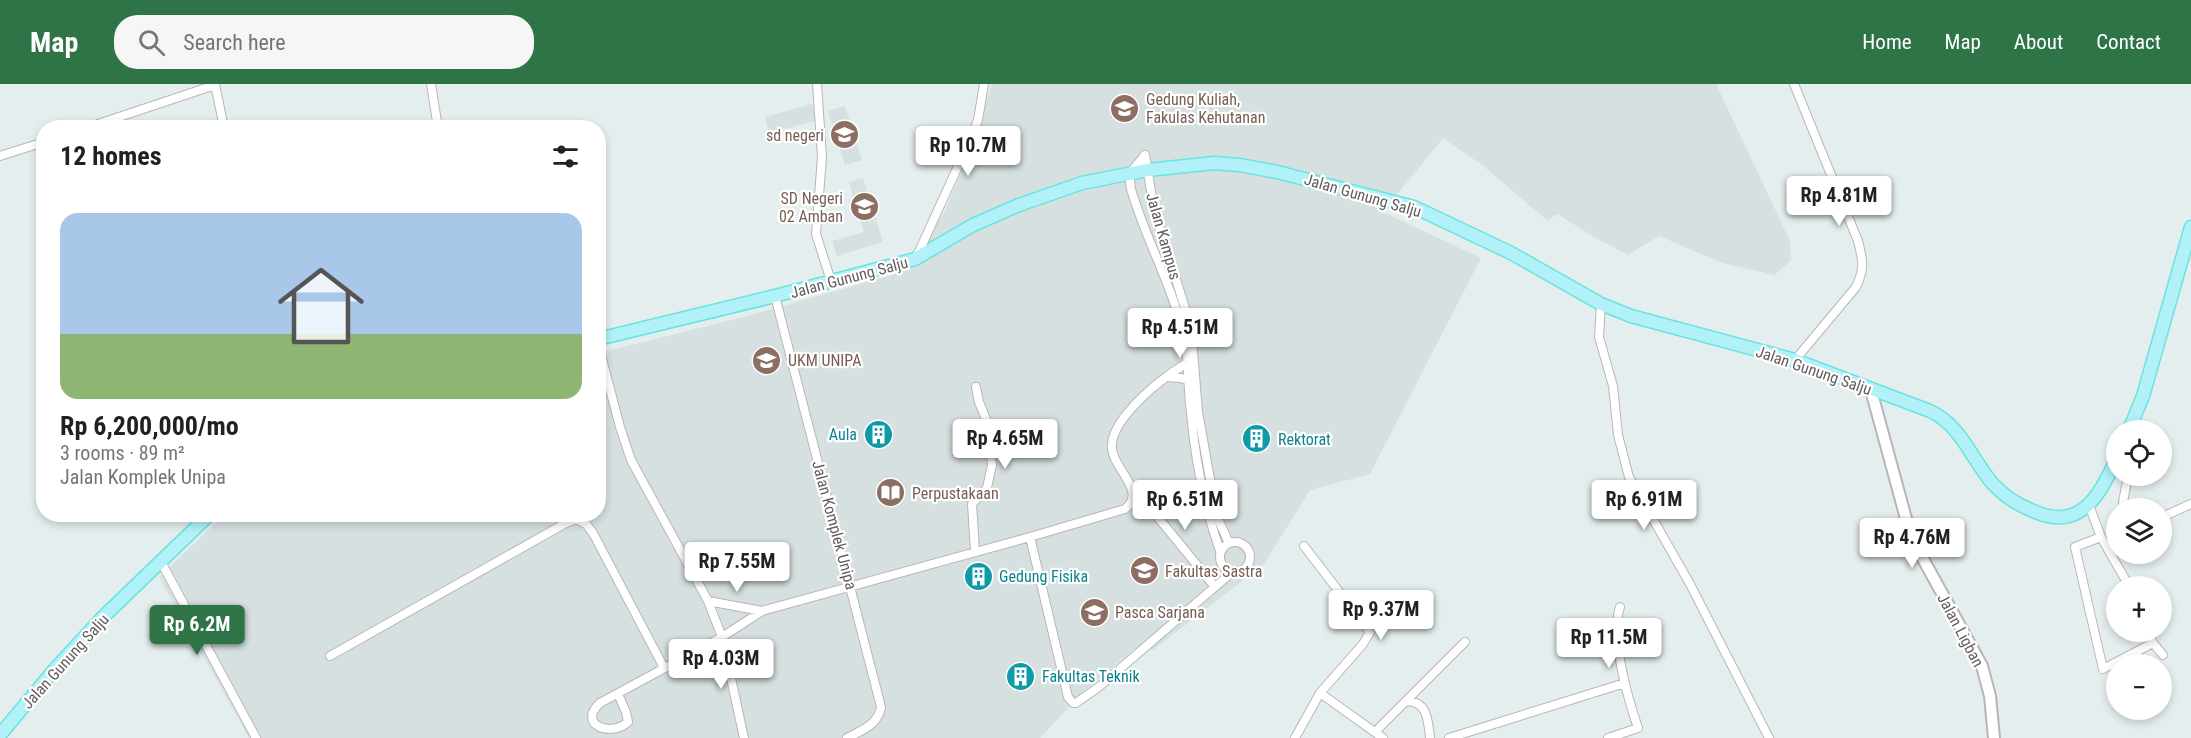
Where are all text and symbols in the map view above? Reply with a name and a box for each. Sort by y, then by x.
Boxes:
search box [114,15,534,69]
text: Map [30,26,78,59]
icon: search [135,26,168,59]
text: Search here [183,30,286,55]
text: Home [1862,30,1912,54]
text: Map [1945,30,1981,54]
text: About [2014,30,2063,54]
text: Contact [2096,30,2161,54]
place label: Gedung Kuliah, Fakulas Kehutanan [1146,90,1265,127]
school or university icon: Gedung Kuliah, Fakulas Kehutanan [1109,92,1141,124]
school or university icon: sd negeri [829,119,861,151]
place label: sd negeri [766,126,824,145]
pin: Rp 10.7M [906,126,1030,177]
text: Rp 10.7M [930,133,1006,157]
icon: filters [549,140,582,173]
text: 12 homes [60,141,162,171]
street label: Jalan Gunung Salju [1302,170,1424,221]
pin: Rp 4.81M [1777,176,1901,227]
text: Rp 4.81M [1801,183,1877,207]
place label: SD Negeri 02 Amban [779,189,843,226]
street label: Jalan Kampus [1142,190,1185,282]
school or university icon: SD Negeri 02 Amban [848,191,880,223]
icon: home [267,252,375,360]
street label: Jalan Gunung Salju [788,253,910,302]
pin: Rp 4.51M [1118,308,1242,359]
text: Rp 4.51M [1142,315,1218,339]
street label: Jalan Gunung Salju [1753,342,1874,399]
school or university icon: UKM UNIPA [751,344,783,376]
place label: UKM UNIPA [788,351,861,370]
text: Rp 6,200,000/mo [60,411,239,441]
building icon: Aula [862,418,894,450]
pin: Rp 4.65M [943,419,1067,470]
map controls [2106,420,2172,720]
button: locate [2106,420,2172,486]
building icon: Rektorat [1241,423,1273,455]
place label: Aula [829,425,857,444]
text: Rp 4.65M [967,426,1043,450]
place label: Rektorat [1278,430,1331,449]
text: 3 rooms · 89 m² [60,441,185,465]
street label: Jalan Komplek Unipa [808,459,861,592]
text: Jalan Komplek Unipa [60,465,226,489]
library icon: Perpustakaan [875,477,907,509]
pin: Rp 6.51M [1123,480,1247,531]
pin: Rp 6.91M [1582,480,1706,531]
place label: Perpustakaan [912,484,999,503]
text: Rp 6.51M [1147,487,1223,511]
text: Rp 6.91M [1606,487,1682,511]
button: layers [2106,498,2172,564]
pin: Rp 4.76M [1850,518,1974,569]
text: Rp 4.76M [1874,525,1950,549]
pin: Rp 7.55M [675,542,799,593]
text: Rp 7.55M [699,549,775,573]
school or university icon: Fakultas Sastra [1128,555,1160,587]
building icon: Gedung Fisika [962,560,994,592]
place label: Fakultas Sastra [1165,562,1262,581]
place label: Gedung Fisika [999,567,1088,586]
button: + [2106,576,2172,642]
pin: Rp 9.37M [1319,590,1443,641]
street label: Jalan Ligban [1933,590,1988,670]
school or university icon: Pasca Sarjana [1078,596,1110,628]
text: Rp 9.37M [1343,597,1419,621]
place label: Pasca Sarjana [1115,603,1205,622]
pin: Rp 6.2M [142,605,252,656]
street label: Jalan Gunung Salju [18,610,113,713]
text: Rp 6.2M [164,612,230,636]
pin: Rp 11.5M [1547,618,1671,669]
text: Rp 11.5M [1571,625,1647,649]
pin: Rp 4.03M [659,639,783,690]
text: Rp 4.03M [683,646,759,670]
button: − [2106,654,2172,720]
building icon: Fakultas Teknik [1005,660,1037,692]
place label: Fakultas Teknik [1042,667,1140,686]

